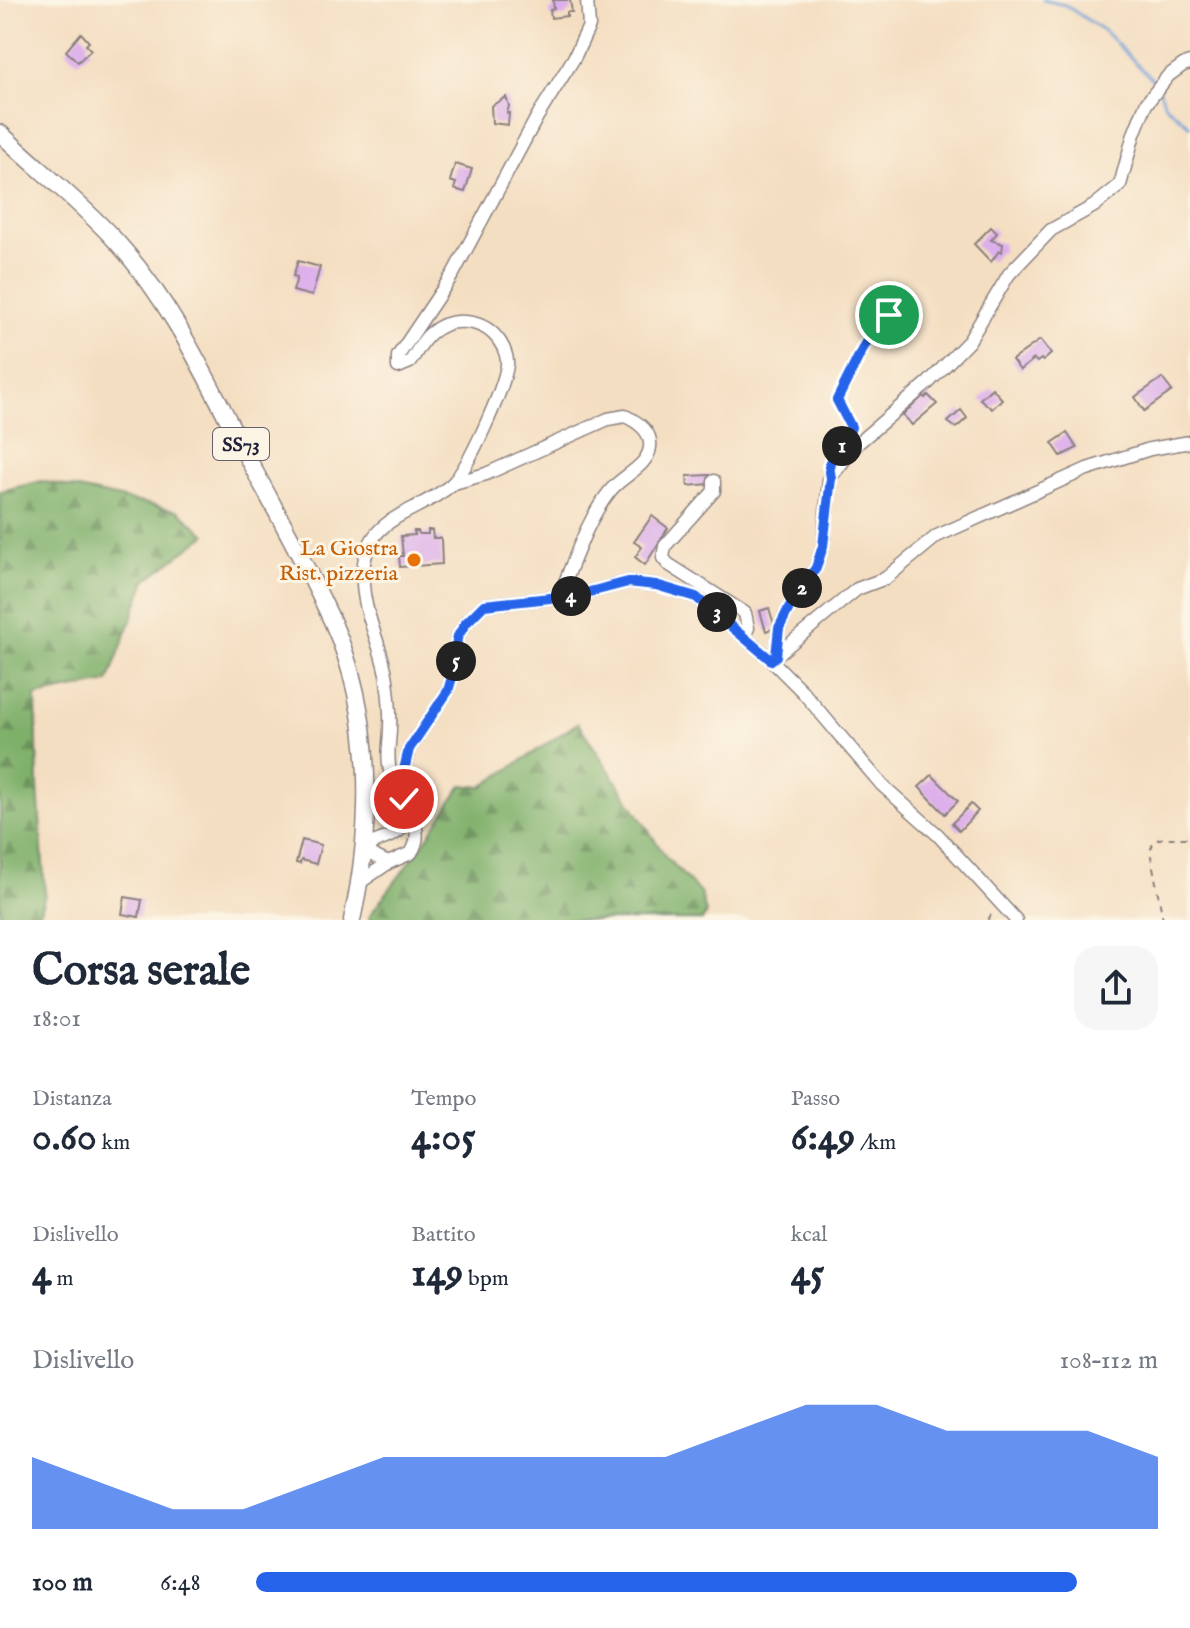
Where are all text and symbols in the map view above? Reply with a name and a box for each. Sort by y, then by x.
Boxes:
pin [855,281,923,349]
icon: arrive [867,293,911,337]
pin: 1 [822,426,862,466]
road number: SS73 [213,428,269,460]
text: 1 [838,432,846,460]
place label: La Giostra Rist. pizzeria [279,535,398,588]
marker: La Giostra Rist. pizzeria [405,551,423,569]
pin: 2 [782,568,822,608]
text: 2 [797,574,807,602]
pin: 4 [551,576,591,616]
text: 4 [566,582,576,610]
pin: 3 [697,592,737,632]
text: 3 [713,598,721,626]
pin: 5 [436,641,476,681]
text: 5 [452,647,460,675]
pin [370,765,438,833]
icon: check [382,777,426,821]
text: Corsa serale [32,944,250,1000]
button: share [1074,946,1158,1030]
text: 18:01 [32,1002,81,1035]
text: Distanza [32,1085,112,1113]
text: Tempo [411,1085,476,1113]
text: Passo [791,1085,840,1113]
text: 0.60 [32,1113,97,1164]
text: 4:05 [411,1113,476,1164]
text: 6:49 [791,1113,855,1164]
text: km [97,1129,130,1157]
text: /km [855,1129,896,1157]
text: Dislivello [32,1221,119,1249]
text: Battito [411,1221,476,1249]
text: kcal [791,1221,827,1249]
text: 4 [32,1249,52,1300]
text: 149 [411,1249,463,1300]
text: 45 [791,1249,825,1300]
text: m [52,1265,73,1293]
text: bpm [463,1265,509,1293]
text: Dislivello [32,1344,134,1377]
text: 108–112 m [1059,1344,1158,1377]
text: 100 m [32,1566,93,1599]
text: 6:48 [160,1566,201,1599]

